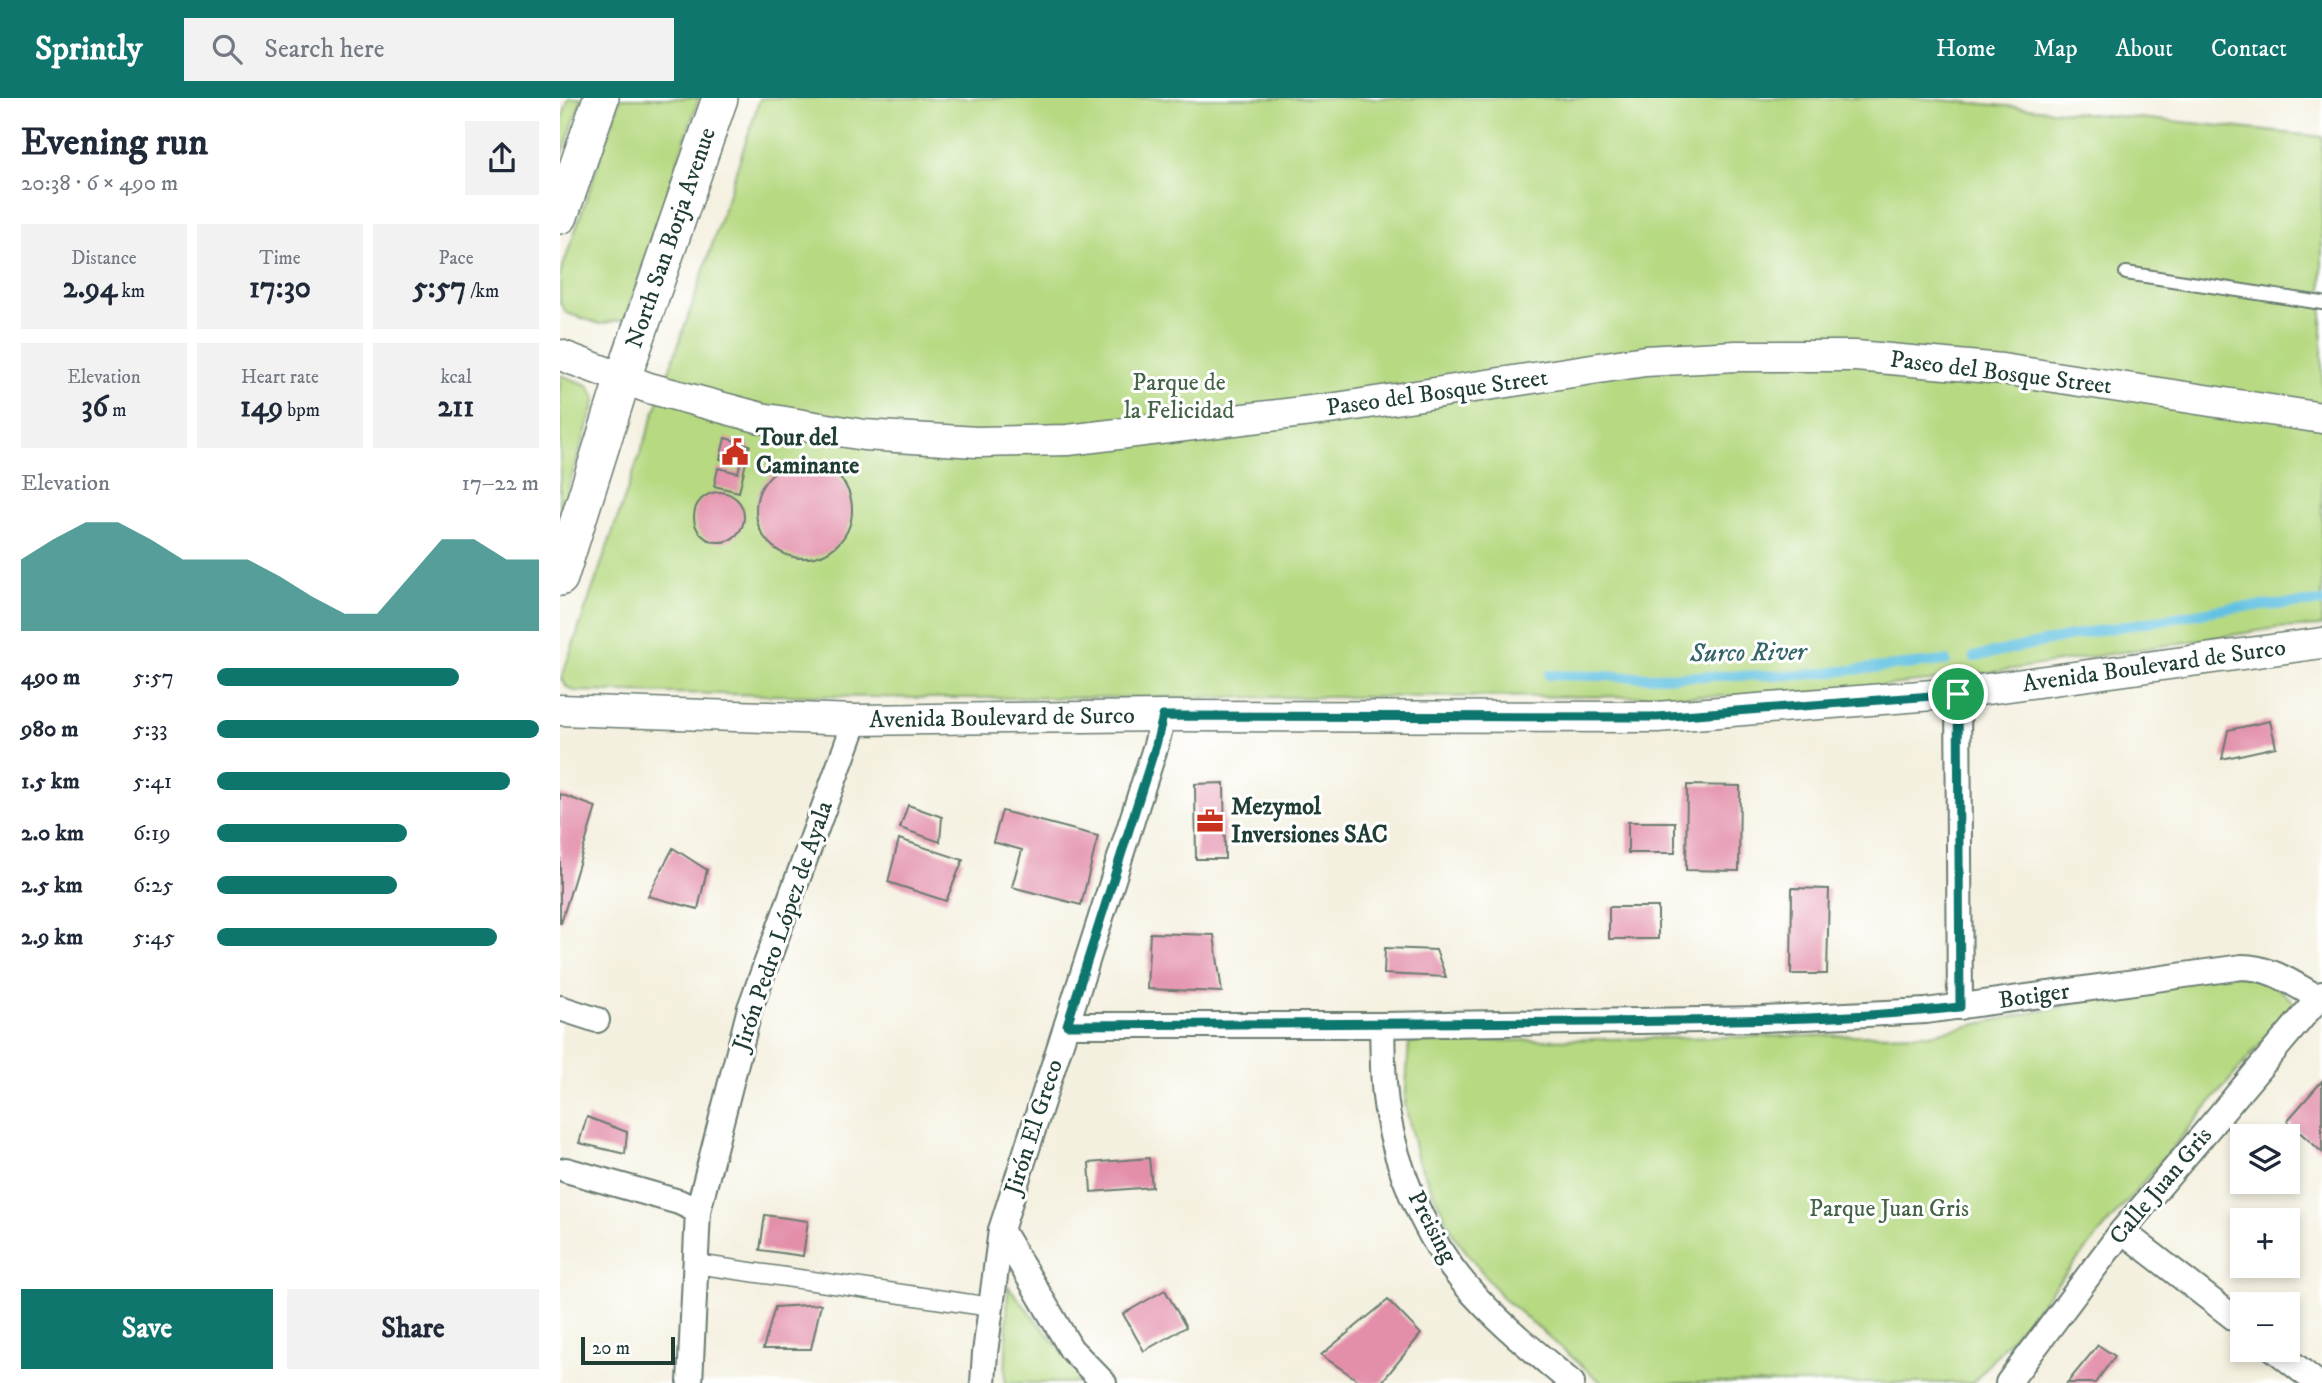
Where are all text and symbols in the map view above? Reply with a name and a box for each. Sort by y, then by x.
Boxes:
search box [184,18,674,81]
text: Sprintly [35,29,142,70]
icon: search [208,30,246,68]
text: Search here [264,33,385,66]
text: Home [1936,34,1995,64]
text: Map [2033,34,2078,64]
text: About [2116,34,2173,64]
text: Contact [2211,34,2287,64]
text: Evening run [21,119,208,167]
button: share [465,121,539,195]
street label: North San Borja Avenue [619,124,723,352]
text: 20:38 · 6 × 490 m [21,169,178,198]
text: Distance [71,247,137,270]
text: Time [259,247,301,270]
text: Pace [438,247,474,270]
text: 2.94 [63,270,117,307]
text: 17:30 [249,270,311,307]
text: 5:57 [413,270,466,307]
text: km [117,280,145,303]
text: /km [466,280,499,303]
street label: Paseo del Bosque Street [1888,345,2114,402]
street label: Paseo del Bosque Street [1324,363,1550,423]
text: Elevation [67,366,141,389]
text: Heart rate [241,366,319,389]
text: kcal [440,366,472,389]
park label: Parque de la Felicidad [1124,368,1234,426]
text: 36 [81,389,108,426]
text: 149 [240,389,283,426]
text: 211 [438,389,474,426]
text: m [108,399,127,422]
text: bpm [283,399,320,422]
place label: Tour del Caminante [755,423,859,481]
public building icon: Tour del Caminante [720,437,750,467]
text: Elevation [21,469,110,498]
text: 17–22 m [462,469,539,498]
street label: Avenida Boulevard de Surco [2020,633,2288,699]
water label: Surco River [1689,635,1808,671]
text: 490 m [21,663,80,692]
text: 5:57 [133,663,174,692]
pin [1928,664,1988,724]
icon: arrive [1939,675,1977,713]
street label: Avenida Boulevard de Surco [869,701,1135,735]
text: 980 m [21,715,79,744]
text: 5:33 [133,715,168,744]
text: 1.5 km [21,767,80,796]
text: 5:41 [133,767,172,796]
place label: Mezymol Inversiones SAC [1231,792,1388,850]
street label: Jirón Pedro López de Ayala [725,796,840,1057]
office icon: Mezymol Inversiones SAC [1195,806,1225,836]
text: 2.0 km [21,819,84,848]
text: 6:19 [133,819,171,848]
text: 2.5 km [21,871,83,900]
text: 6:25 [133,871,174,900]
text: 2.9 km [21,923,83,952]
text: 5:45 [133,923,175,952]
street label: Botiger [1997,976,2071,1016]
street label: Jirón El Greco [997,1056,1070,1200]
street label: Calle Juan Gris [2103,1121,2219,1251]
map controls [2230,1124,2300,1362]
button: layers [2230,1124,2300,1194]
street label: Preising [1401,1186,1464,1268]
park label: Parque Juan Gris [1809,1194,1969,1224]
button: + [2230,1208,2300,1278]
button: Save [21,1289,273,1369]
button: Share [287,1289,539,1369]
button: − [2230,1292,2300,1362]
scale bar [581,1334,676,1366]
text: 20 m [592,1337,630,1360]

